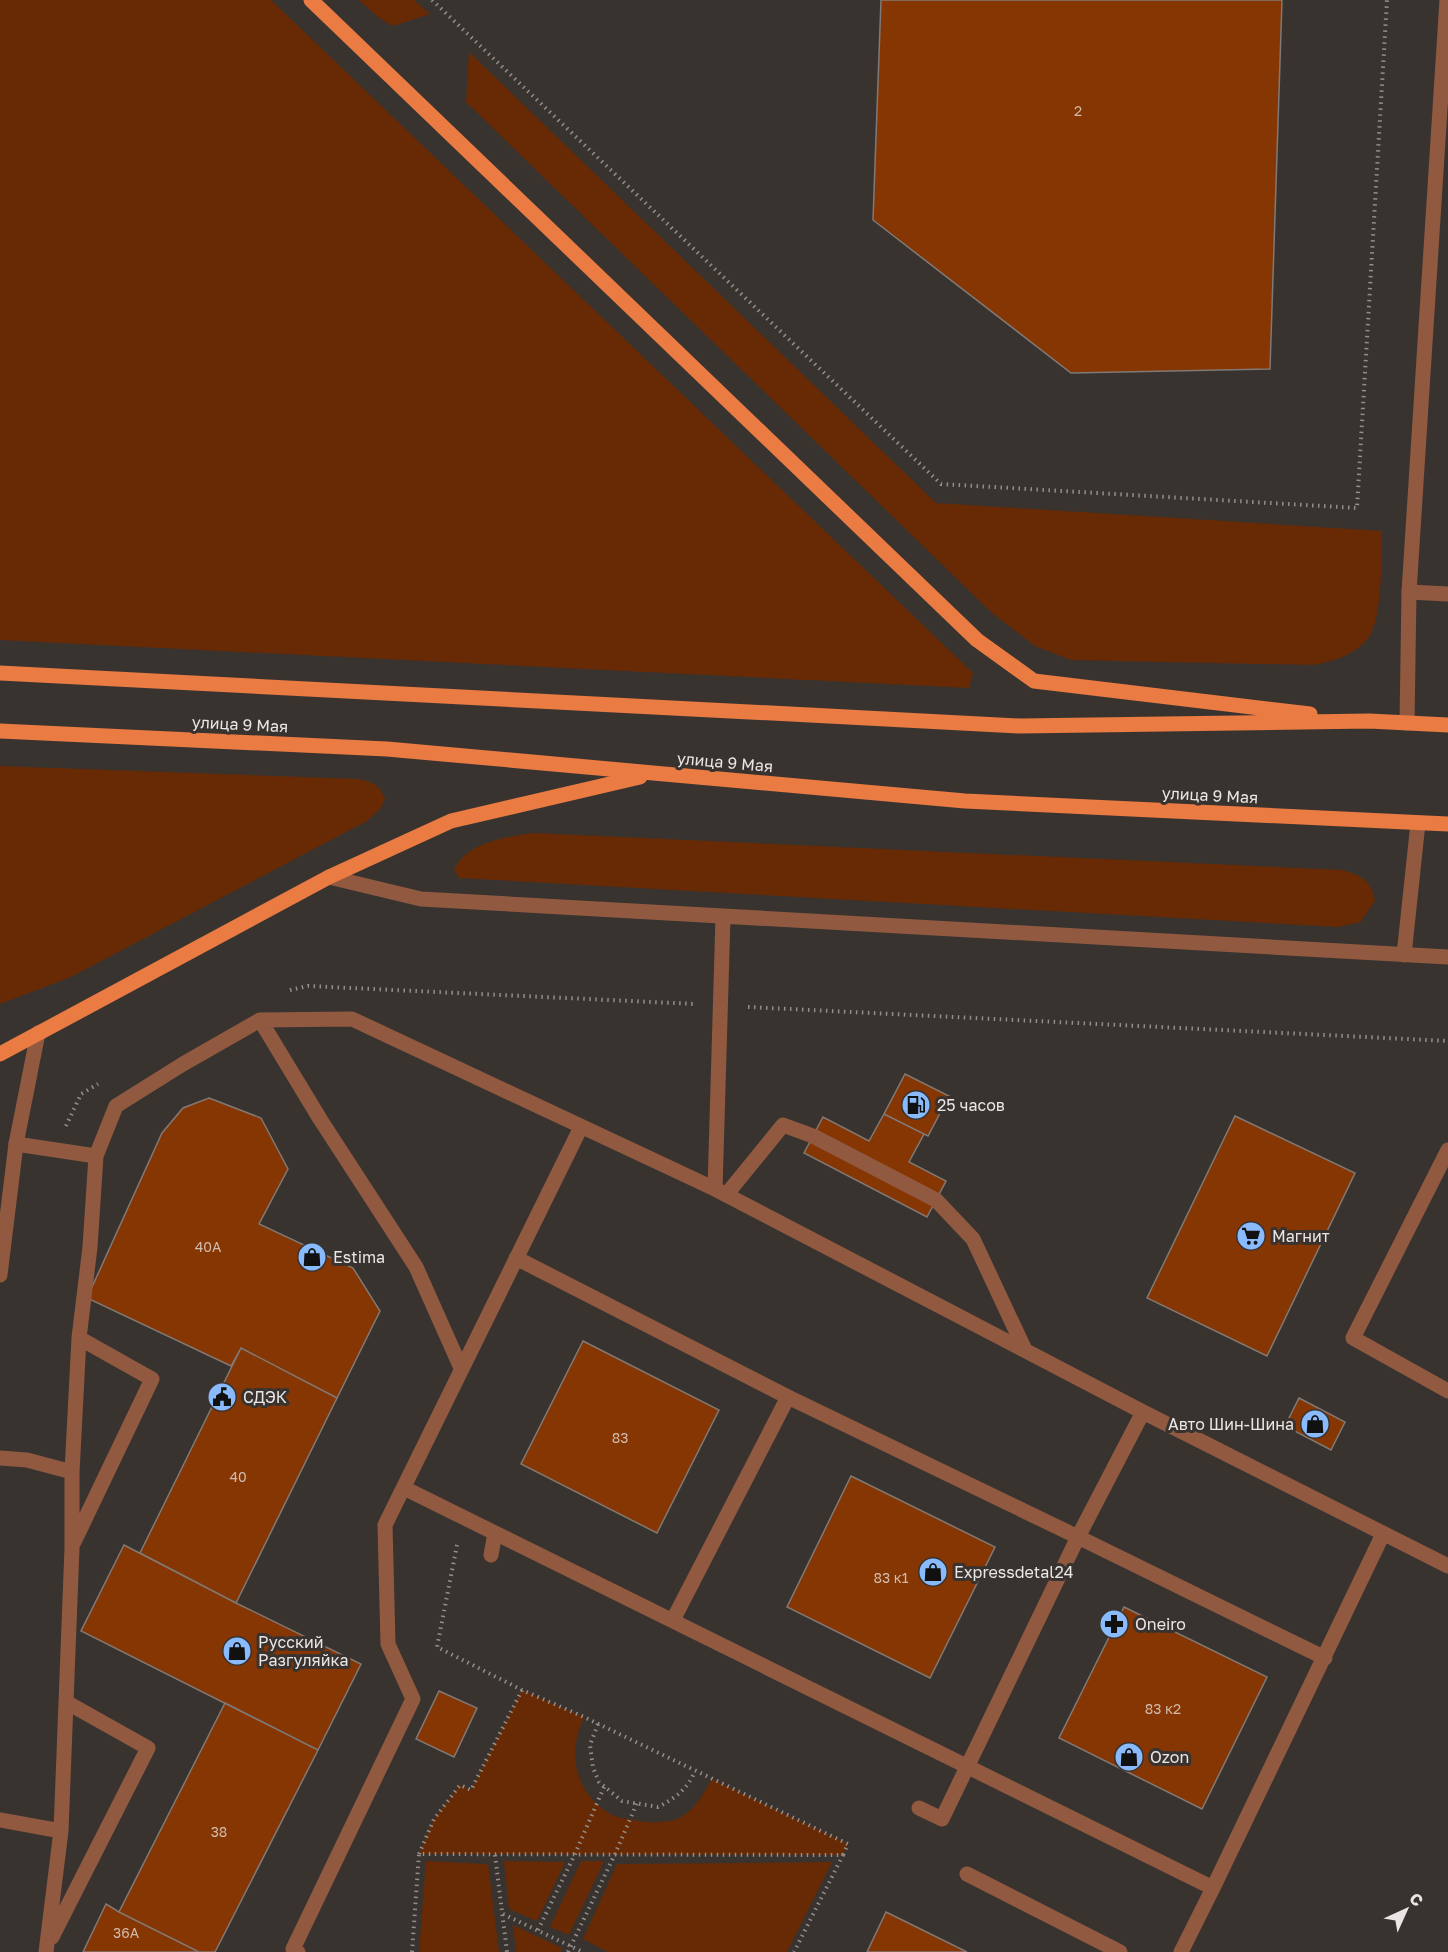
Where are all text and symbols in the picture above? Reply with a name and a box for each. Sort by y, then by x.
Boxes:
house number: 2 [1074,102,1082,119]
street label: улица 9 Мая [191,711,289,737]
street label: улица 9 Мая [676,748,774,776]
street label: улица 9 Мая [1161,782,1259,808]
fuel station icon: 25 часов [900,1089,932,1121]
place label: 25 часов [937,1095,1005,1115]
supermarket icon: Магнит [1235,1220,1267,1252]
place label: Магнит [1272,1226,1330,1246]
house number: 40А [195,1238,222,1255]
shop icon: Estima [296,1241,328,1273]
place label: Estima [333,1247,385,1267]
public building icon: СДЭК [206,1381,238,1413]
place label: СДЭК [243,1387,287,1407]
shop icon: Авто Шин-Шина [1299,1408,1331,1440]
place label: Авто Шин-Шина [1168,1414,1294,1434]
house number: 83 [612,1429,628,1446]
house number: 40 [229,1468,247,1485]
shop icon: Expressdetal24 [917,1556,949,1588]
place label: Expressdetal24 [954,1562,1073,1582]
house number: 83 к1 [873,1569,909,1586]
pharmacy icon: Oneiro [1098,1608,1130,1640]
place label: Oneiro [1135,1614,1186,1634]
place label: Русский Разгуляйка [258,1632,349,1670]
shop icon: Русский Разгуляйка [221,1635,253,1667]
house number: 83 к2 [1145,1700,1181,1717]
shop icon: Ozon [1113,1741,1145,1773]
place label: Ozon [1150,1747,1189,1767]
house number: 38 [211,1823,227,1840]
north arrow [1376,1880,1436,1940]
text: С [1406,1888,1428,1910]
house number: 36А [113,1924,140,1941]

